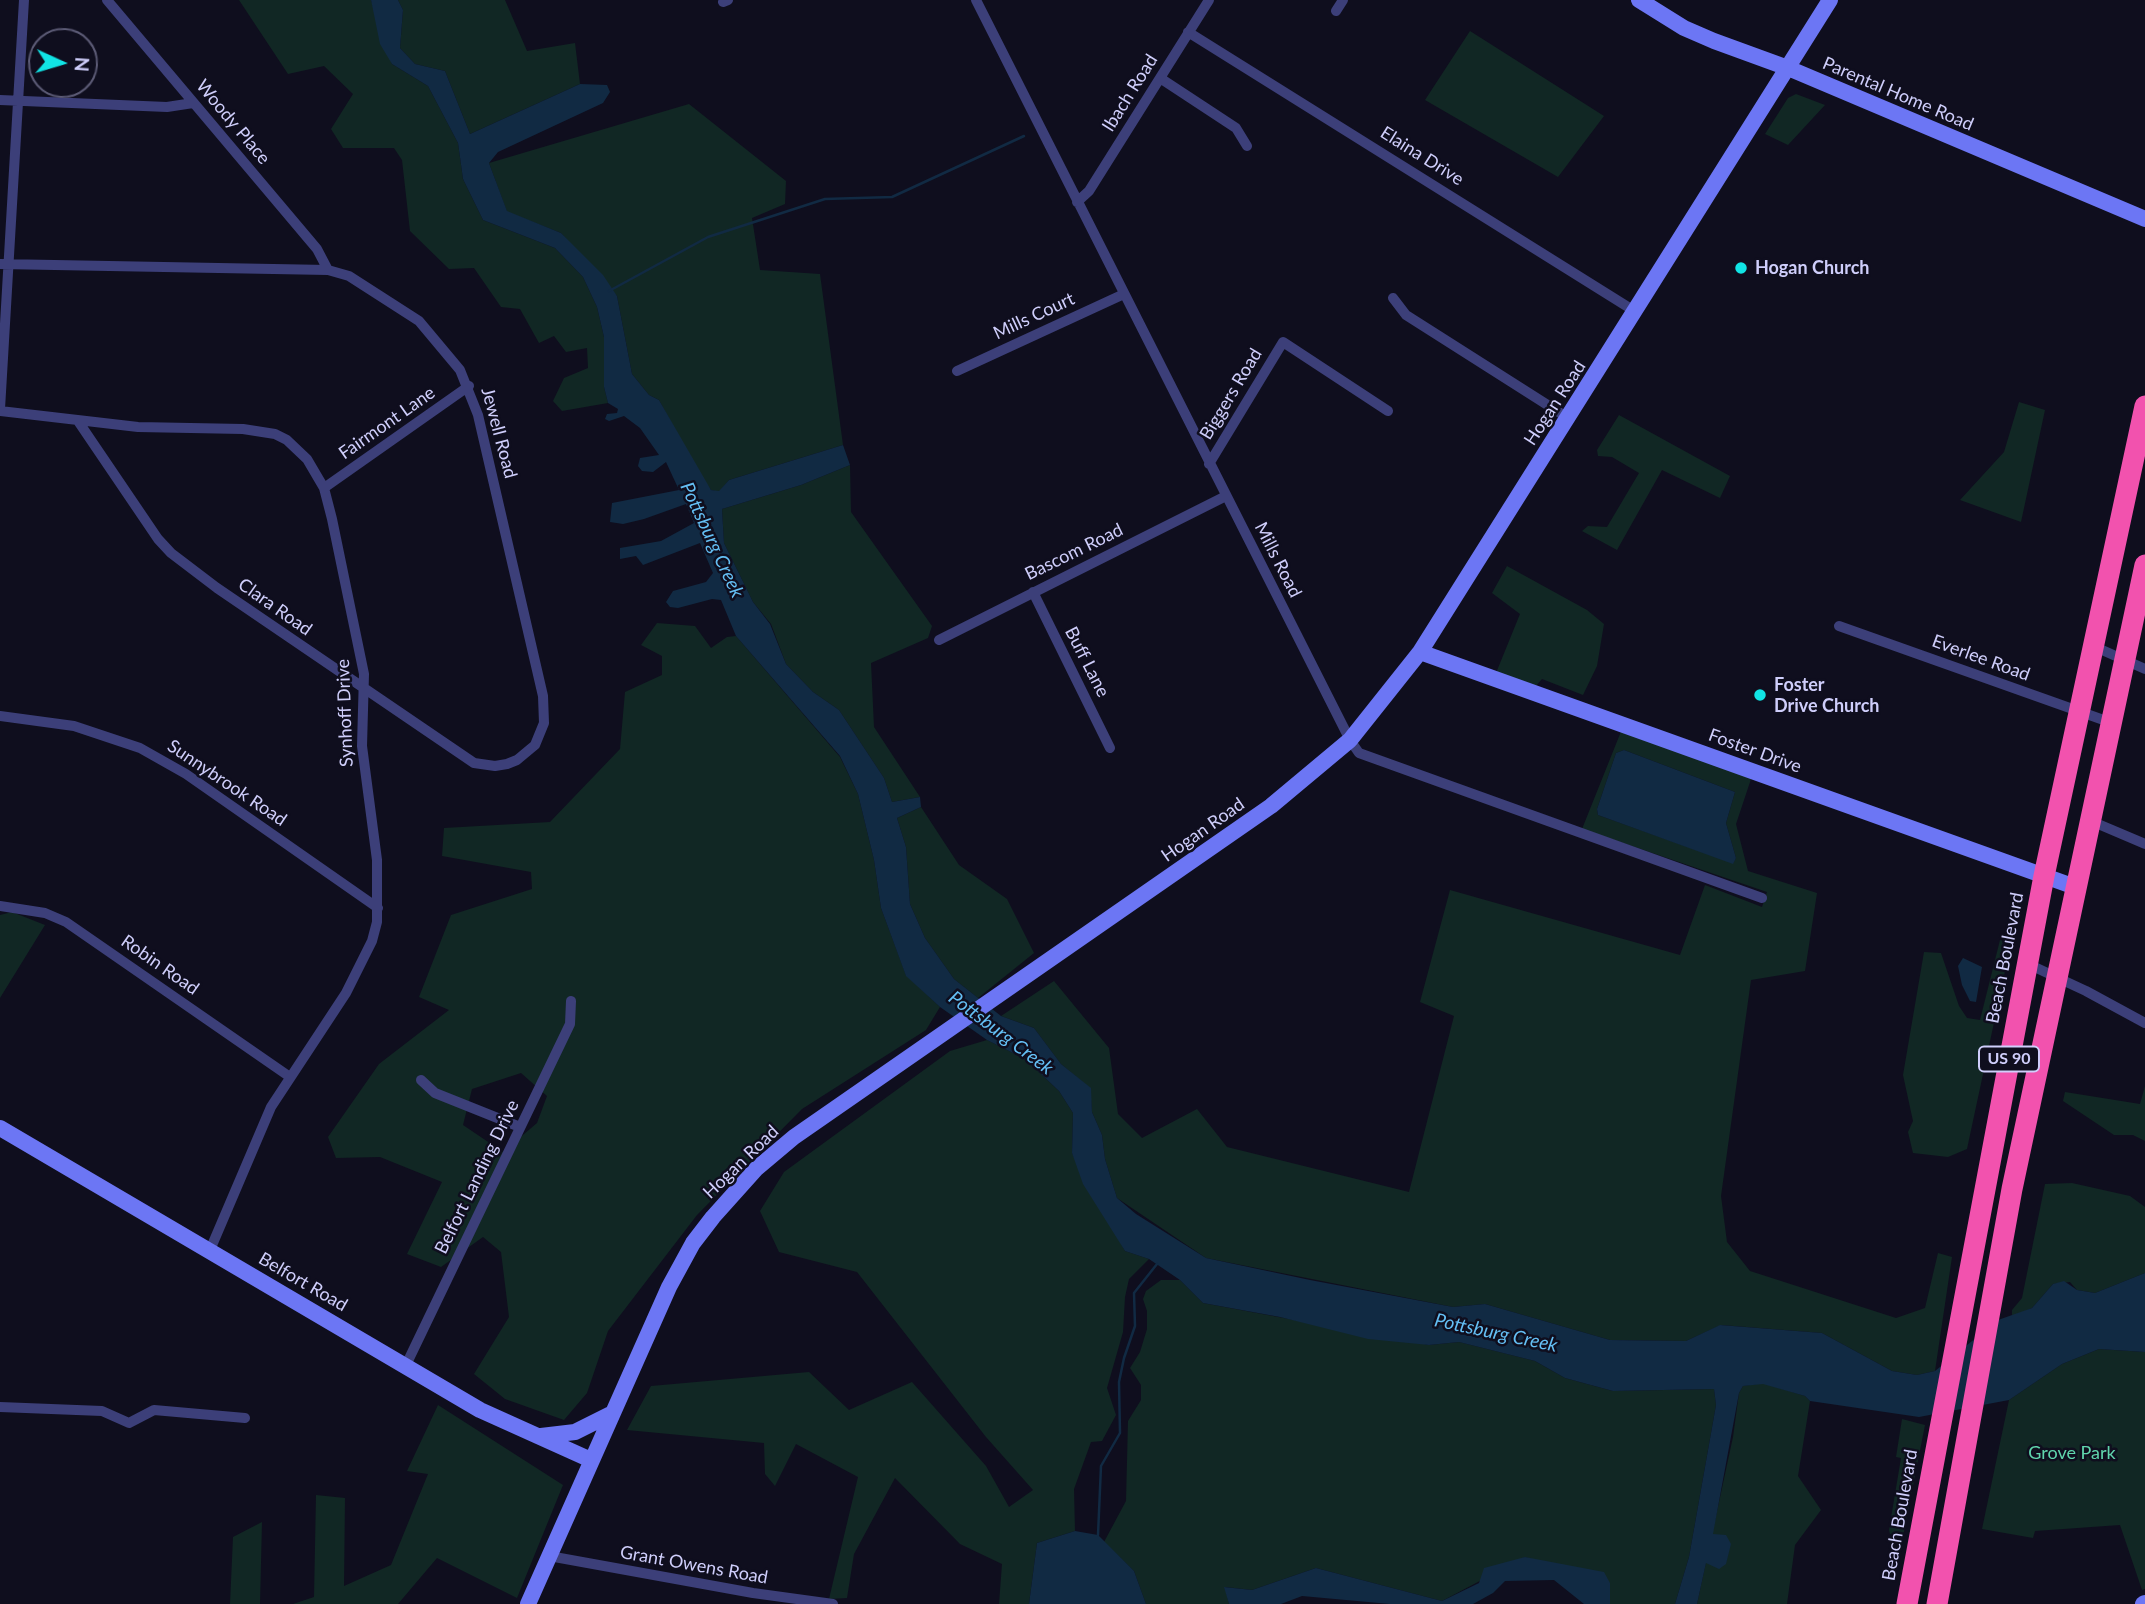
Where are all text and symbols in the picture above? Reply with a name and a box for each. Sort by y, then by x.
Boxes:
north arrow [28,28,98,98]
street label: Ibach Road [1098,50,1162,136]
street label: Parental Home Road [1819,52,1977,136]
text: N [70,56,94,72]
street label: Woody Place [191,75,275,169]
street label: Elaina Drive [1376,122,1468,190]
place label: Hogan Church [1755,257,1870,279]
marker: Hogan Church [1733,260,1749,276]
street label: Mills Court [990,288,1078,344]
street label: Biggers Road [1195,344,1267,444]
street label: Hogan Road [1520,357,1590,449]
street label: Fairmont Lane [335,382,439,464]
street label: Jewell Road [477,385,521,481]
water label: Pottsburg Creek [675,478,749,602]
street label: Bascom Road [1022,519,1126,585]
street label: Mills Road [1250,519,1306,601]
street label: Clara Road [234,574,316,640]
street label: Buff Lane [1060,623,1114,701]
street label: Everlee Road [1929,630,2033,686]
street label: Synhoff Drive [332,659,358,767]
place label: Foster Drive Church [1774,674,1880,716]
marker: Foster Drive Church [1752,687,1768,703]
street label: Foster Drive [1706,724,1804,778]
street label: Sunnybrook Road [163,735,291,831]
street label: Hogan Road [1157,793,1249,867]
street label: Beach Boulevard [1982,891,2028,1025]
street label: Robin Road [117,930,203,1000]
water label: Pottsburg Creek [944,986,1058,1080]
road number: US 90 [1979,1046,2039,1072]
street label: Belfort Landing Drive [430,1096,524,1258]
street label: Hogan Road [699,1121,783,1203]
street label: Belfort Road [255,1248,351,1316]
water label: Pottsburg Creek [1432,1309,1560,1357]
park label: Grove Park [2028,1442,2116,1464]
street label: Beach Boulevard [1878,1448,1922,1582]
street label: Grant Owens Road [618,1541,770,1589]

